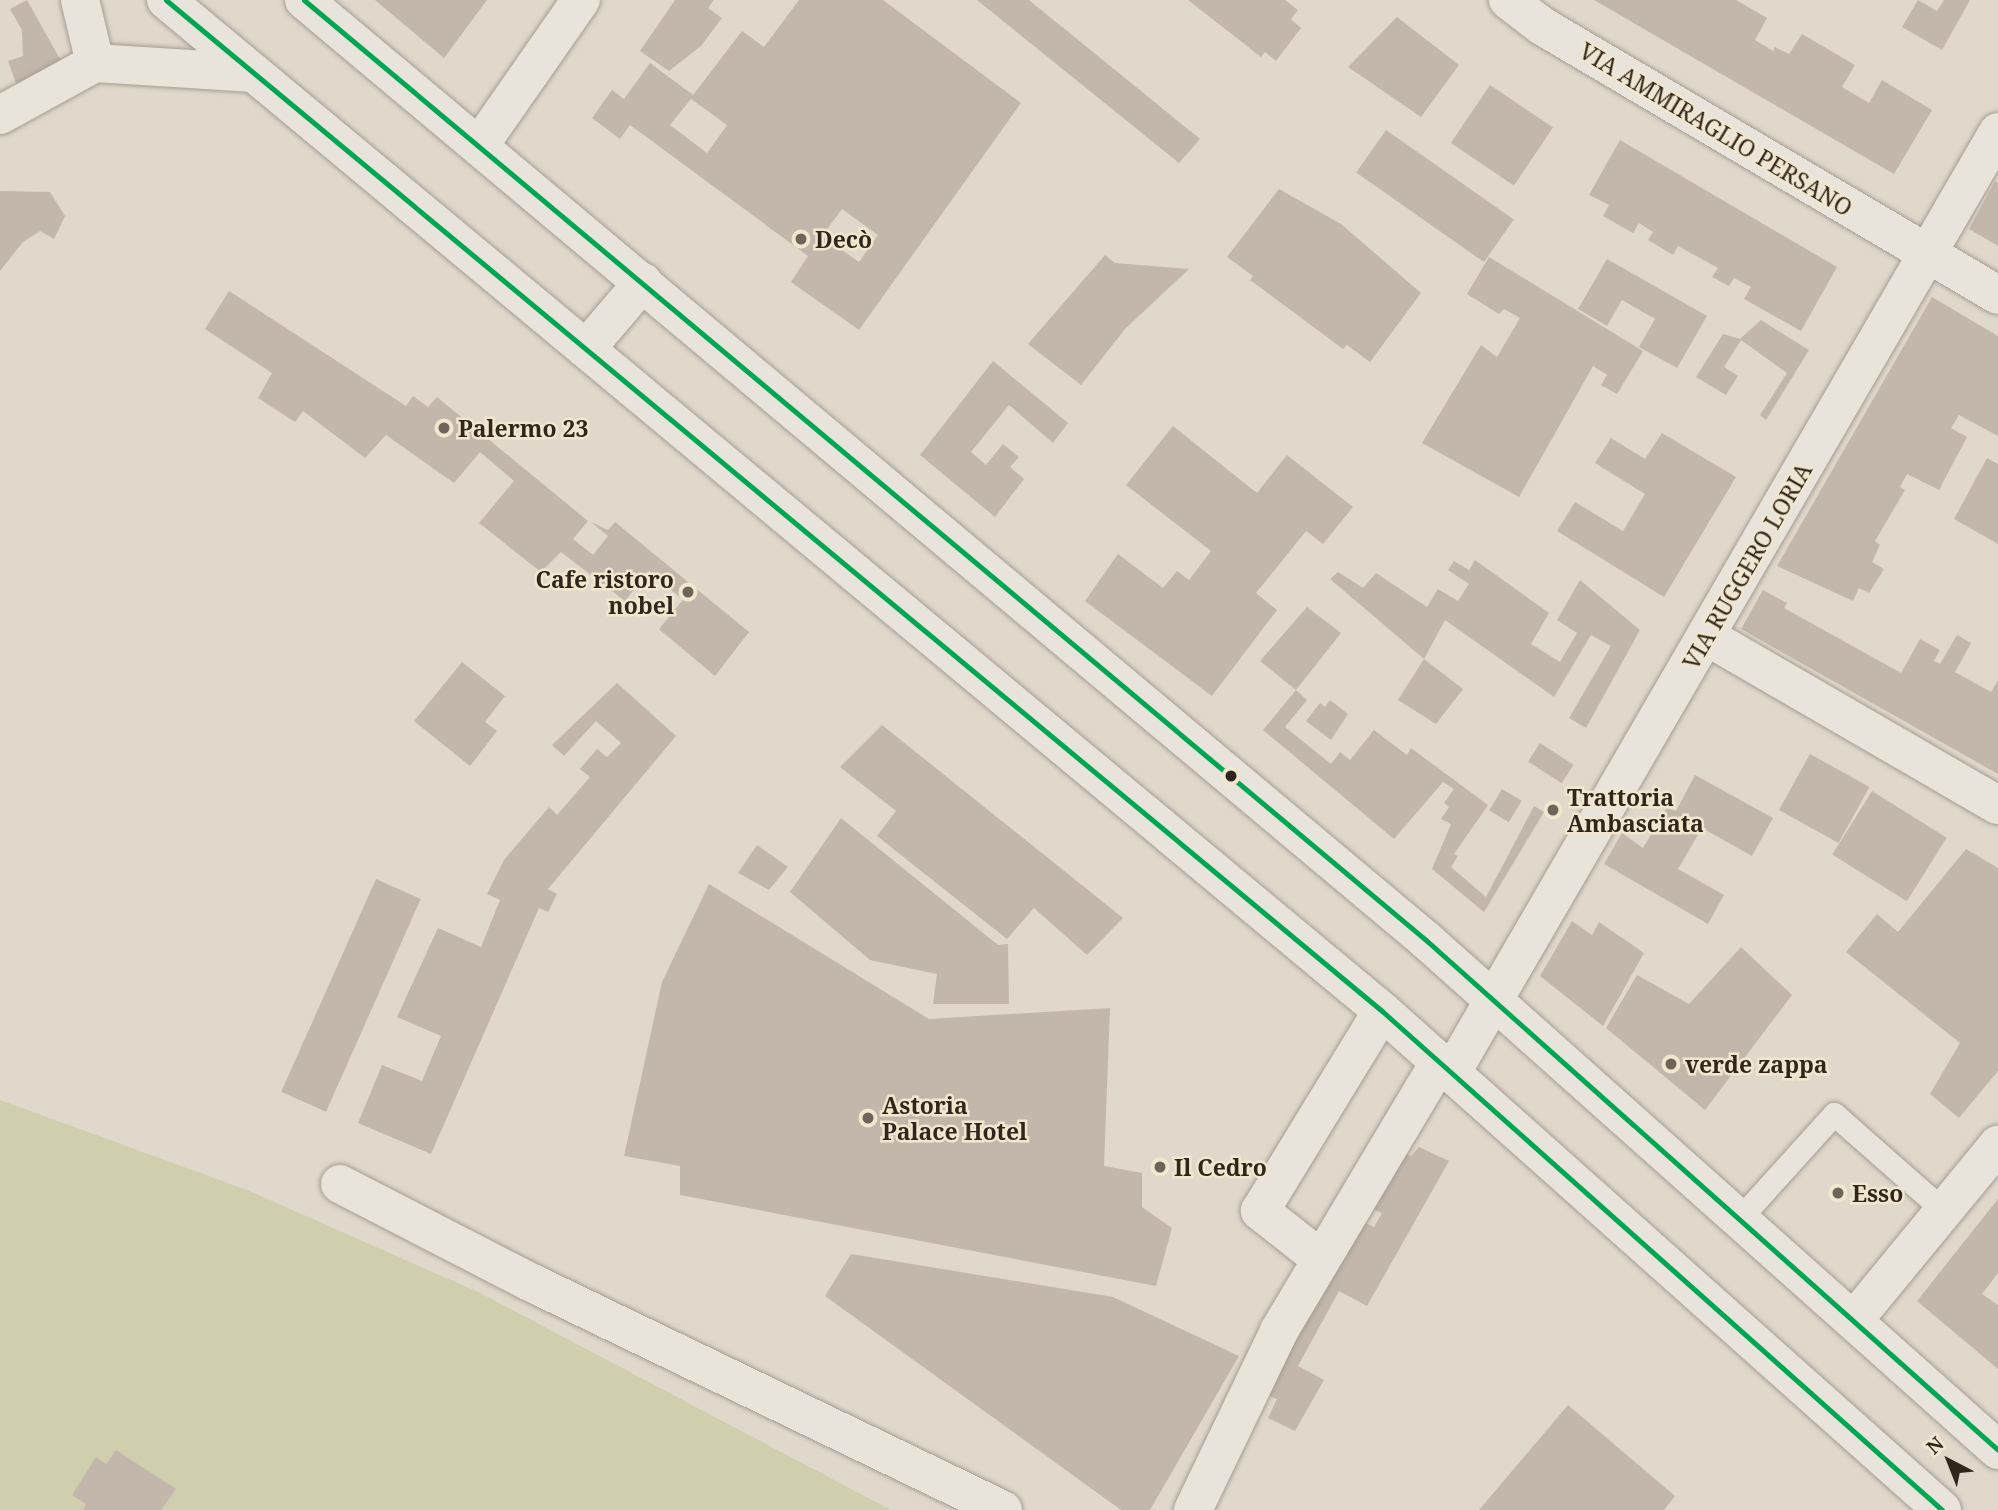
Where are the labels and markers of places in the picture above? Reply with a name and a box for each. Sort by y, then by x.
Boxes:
place label: Decò [815,225,872,253]
marker: Decò [793,231,809,247]
place label: Palermo 23 [458,414,589,442]
marker: Palermo 23 [436,420,452,436]
place label: Cafe ristoro nobel [536,565,674,619]
marker: Cafe ristoro nobel [680,584,696,600]
unlabelled marker [1224,769,1238,783]
place label: Trattoria Ambasciata [1567,783,1704,837]
marker: Trattoria Ambasciata [1545,802,1561,818]
place label: verde zappa [1685,1050,1828,1078]
marker: verde zappa [1663,1056,1679,1072]
place label: Astoria Palace Hotel [882,1091,1027,1145]
marker: Astoria Palace Hotel [860,1110,876,1126]
place label: Il Cedro [1174,1153,1267,1181]
marker: Il Cedro [1152,1159,1168,1175]
place label: Esso [1852,1179,1903,1207]
marker: Esso [1830,1185,1846,1201]

